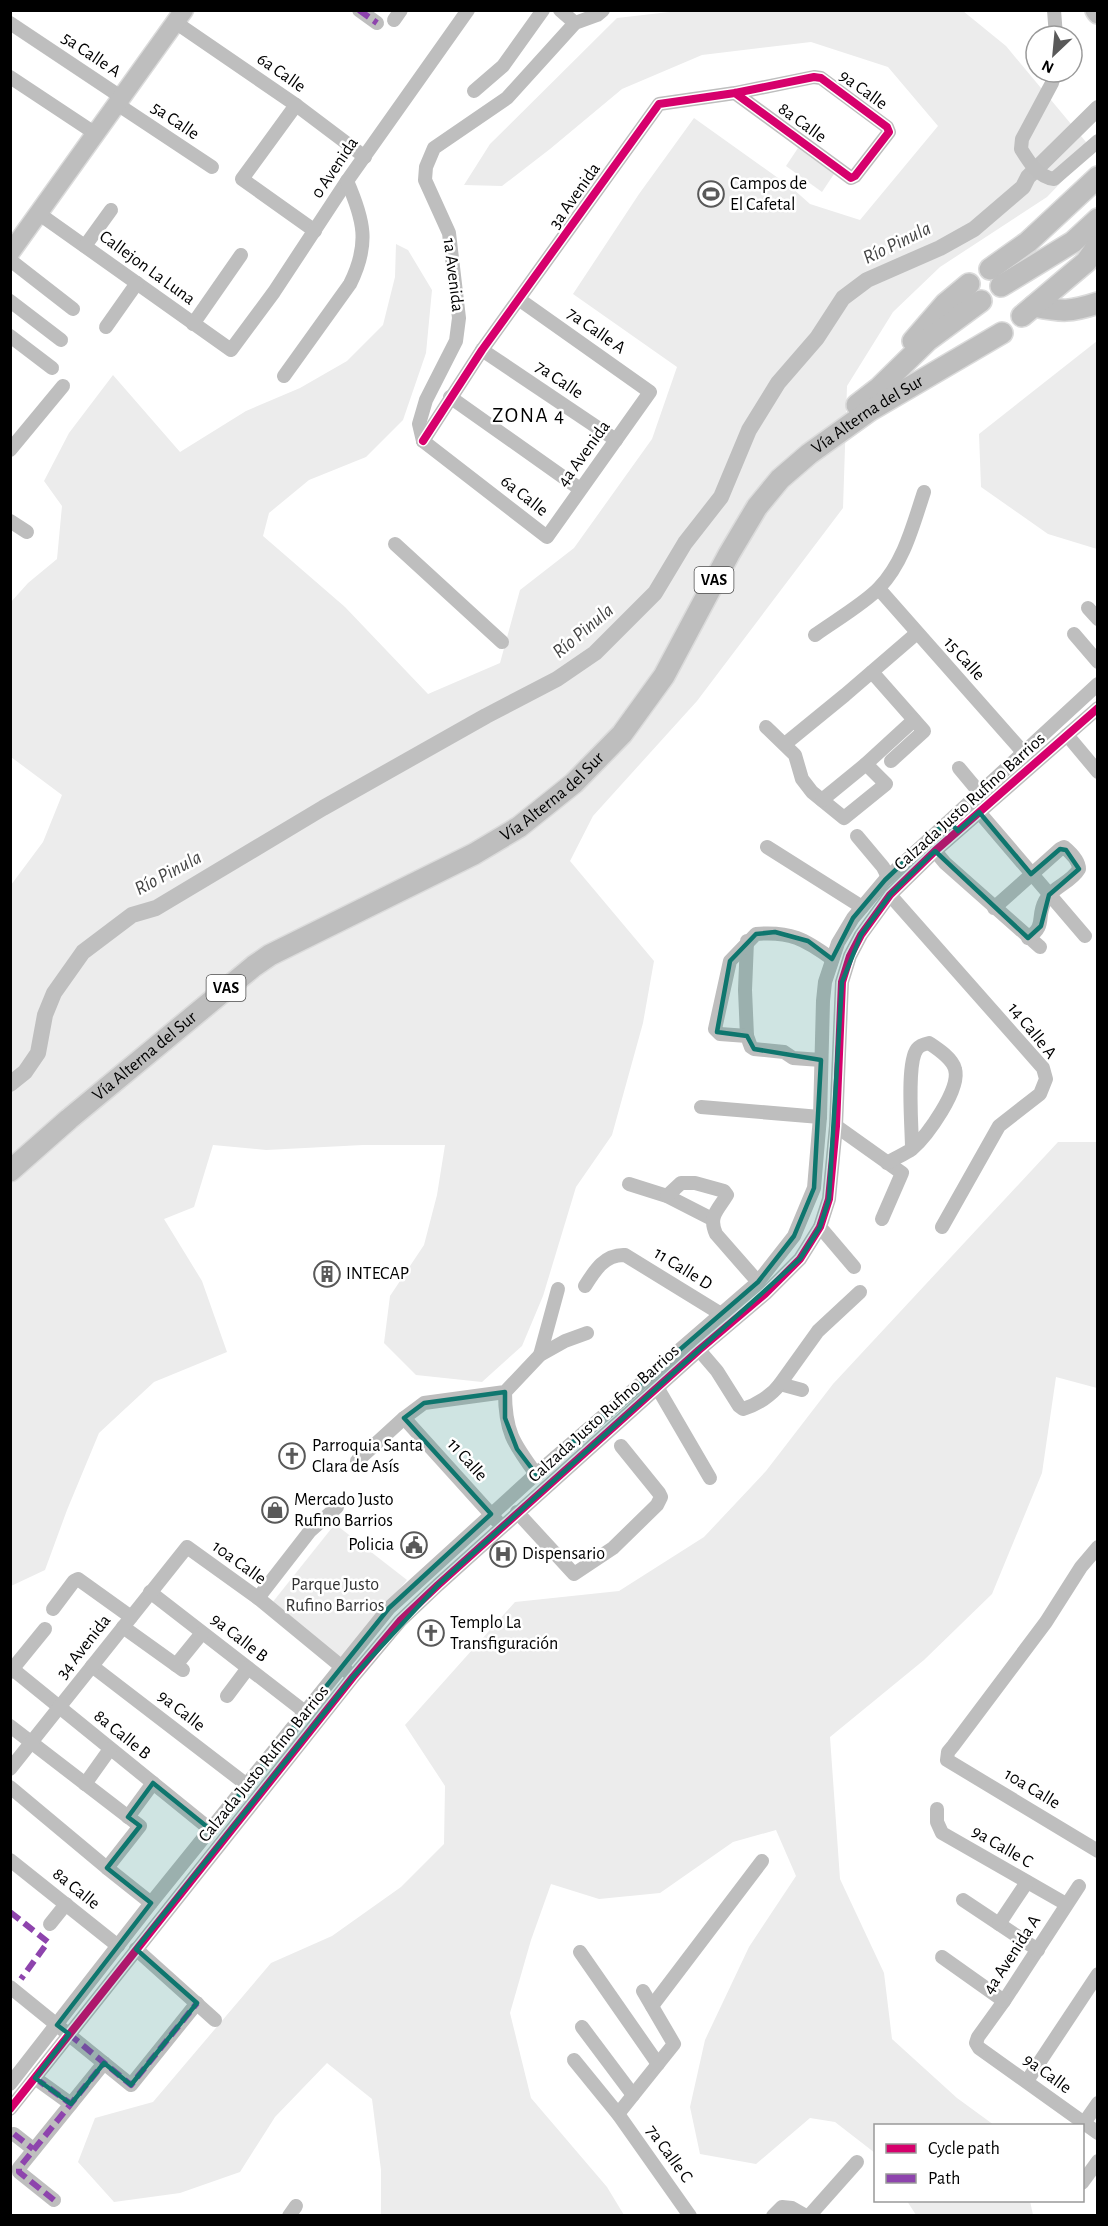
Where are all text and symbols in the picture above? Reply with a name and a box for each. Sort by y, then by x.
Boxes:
north arrow [1024,24,1084,84]
street label: 5a Calle A [58,29,124,82]
street label: 6a Calle [253,50,309,96]
text: N [1039,57,1056,76]
street label: 9a Calle [836,67,890,113]
street label: 5a Calle [148,99,202,143]
street label: 8a Calle [775,100,829,146]
street label: 0 Avenida [308,134,362,202]
street label: 3a Avenida [546,160,604,232]
place label: Campos de El Cafetal [730,175,807,214]
sports icon: Campos de El Cafetal [696,179,726,209]
water label: Río Pinula [860,218,934,268]
street label: Callejon La Luna [96,227,198,309]
street label: 1a Avenida [440,237,466,313]
street label: 7a Calle A [563,304,629,358]
street label: 7a Calle [532,358,586,402]
street label: Vía Alterna del Sur [809,372,927,458]
district label: ZONA 4 [492,405,566,426]
street label: 4a Avenida [554,418,614,490]
street label: 6a Calle [497,472,551,520]
road number: VAS [694,567,734,593]
water label: Río Pinula [549,600,617,662]
street label: 15 Calle [940,634,988,684]
street label: Calzada Justo Rufino Barrios [891,730,1049,874]
street label: Vía Alterna del Sur [497,749,608,845]
water label: Río Pinula [131,847,205,899]
road number: VAS [206,975,246,1001]
street label: 14 Calle A [1004,1000,1060,1063]
street label: Vía Alterna del Sur [89,1008,200,1104]
street label: 11 Calle D [651,1244,715,1294]
building icon: INTECAP [312,1259,342,1289]
place label: INTECAP [346,1265,409,1283]
street label: Calzada Justo Rufino Barrios [525,1342,683,1486]
street label: 11 Calle [444,1435,490,1485]
place label: Parroquia Santa Clara de Asís [312,1437,423,1476]
church icon: Parroquia Santa Clara de Asís [277,1441,307,1471]
place label: Mercado Justo Rufino Barrios [294,1491,394,1530]
shop icon: Mercado Justo Rufino Barrios [260,1495,290,1525]
public building icon: Policia [399,1530,429,1560]
place label: Policia [348,1536,394,1554]
street label: 10a Calle [209,1538,269,1588]
hospital icon: Dispensario [488,1539,518,1569]
place label: Dispensario [522,1545,605,1563]
park label: Parque Justo Rufino Barrios [286,1576,385,1615]
street label: 9a Calle B [207,1610,271,1666]
street label: 34 Avenida [53,1611,115,1683]
place label: Templo La Transfiguración [450,1614,558,1653]
church icon: Templo La Transfiguración [416,1618,446,1648]
street label: Calzada Justo Rufino Barrios [195,1682,333,1846]
street label: 9a Calle [154,1687,208,1735]
street label: 8a Calle B [90,1707,154,1763]
street label: 10a Calle [1001,1765,1063,1813]
street label: 9a Calle C [969,1822,1035,1872]
street label: 8a Calle [49,1865,103,1913]
street label: 4a Avenida A [980,1912,1044,1998]
street label: 9a Calle [1020,2051,1074,2097]
street label: 7a Calle C [642,2122,696,2186]
legend [874,2124,1084,2202]
text: Cycle path [928,2140,1000,2158]
text: Path [928,2170,960,2188]

